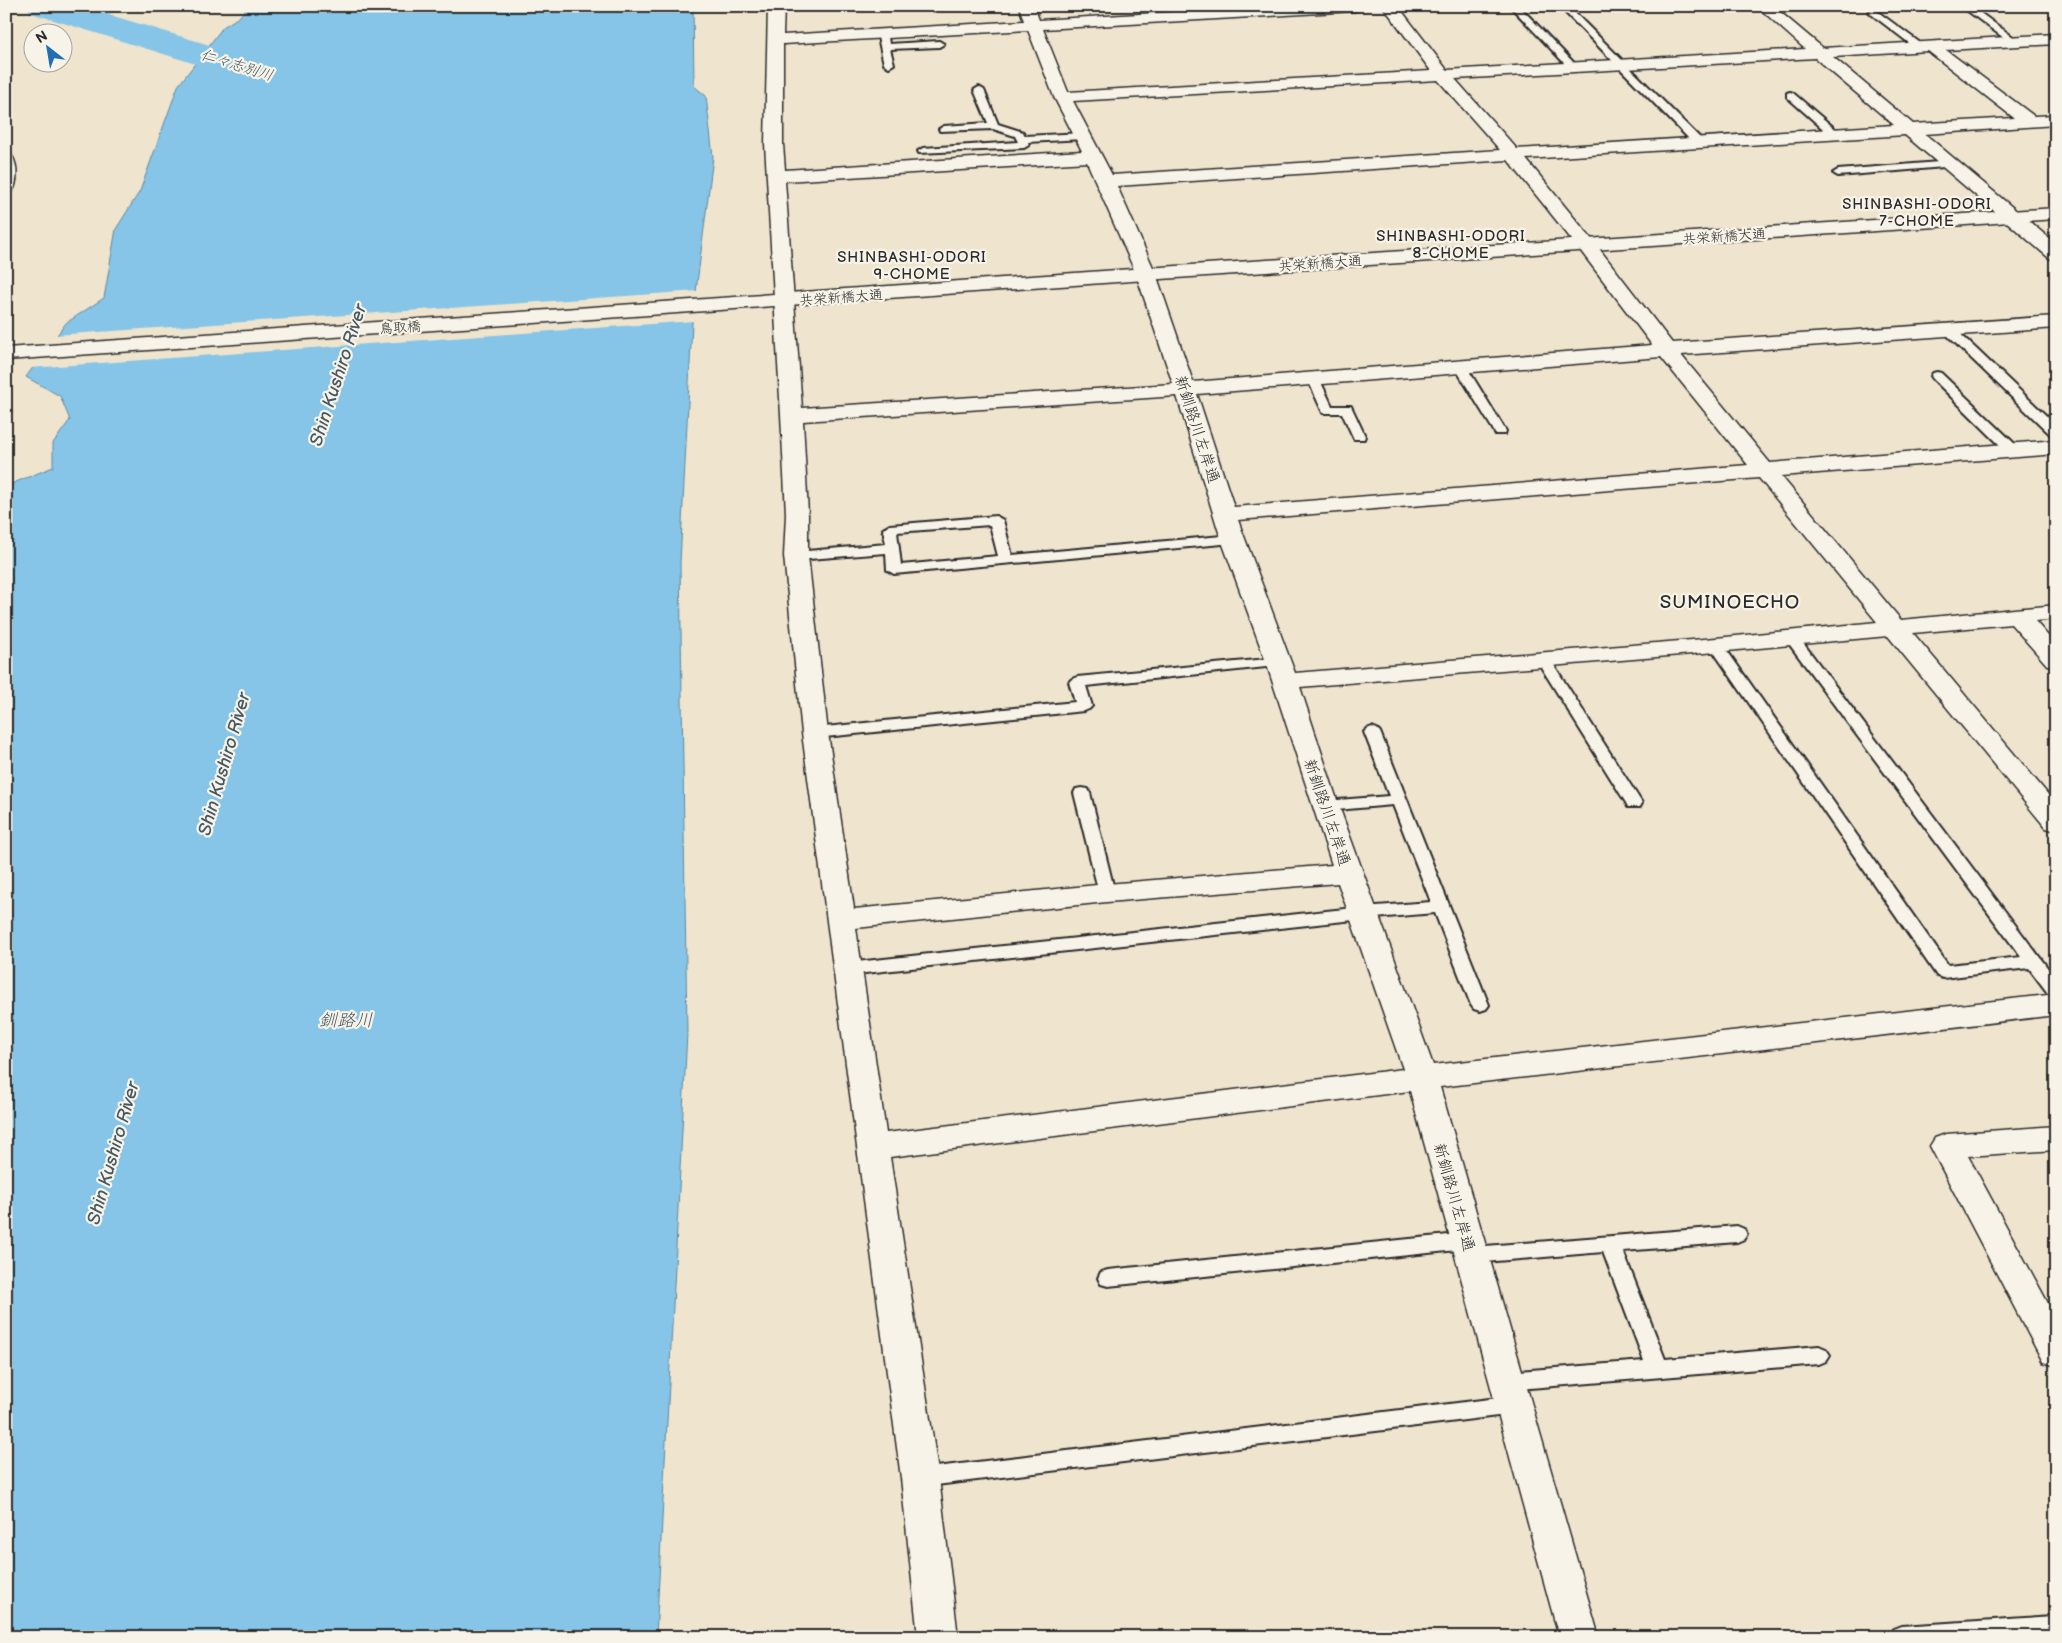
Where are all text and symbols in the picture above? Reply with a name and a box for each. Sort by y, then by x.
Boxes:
north arrow [22,22,72,72]
text: N [33,27,50,47]
water label: 仁々志別川 [198,45,276,86]
district label: SHINBASHI-ODORI 7-CHOME [1842,195,1992,231]
street label: 共栄新橋大通 [1682,225,1767,248]
district label: SHINBASHI-ODORI 8-CHOME [1376,227,1526,263]
district label: SHINBASHI-ODORI 9-CHOME [837,248,987,284]
street label: 共栄新橋大通 [1278,252,1363,275]
street label: 共栄新橋大通 [799,286,884,309]
water label: Shin Kushiro River [306,300,372,449]
street label: 鳥取橋 [378,318,422,337]
street label: 新釧路川左岸通 [1170,373,1223,486]
district label: SUMINOECHO [1660,591,1800,614]
water label: Shin Kushiro River [194,689,255,838]
street label: 新釧路川左岸通 [1299,756,1354,869]
water label: 釧路川 [319,1010,373,1031]
water label: Shin Kushiro River [83,1078,144,1227]
street label: 新釧路川左岸通 [1429,1141,1478,1254]

